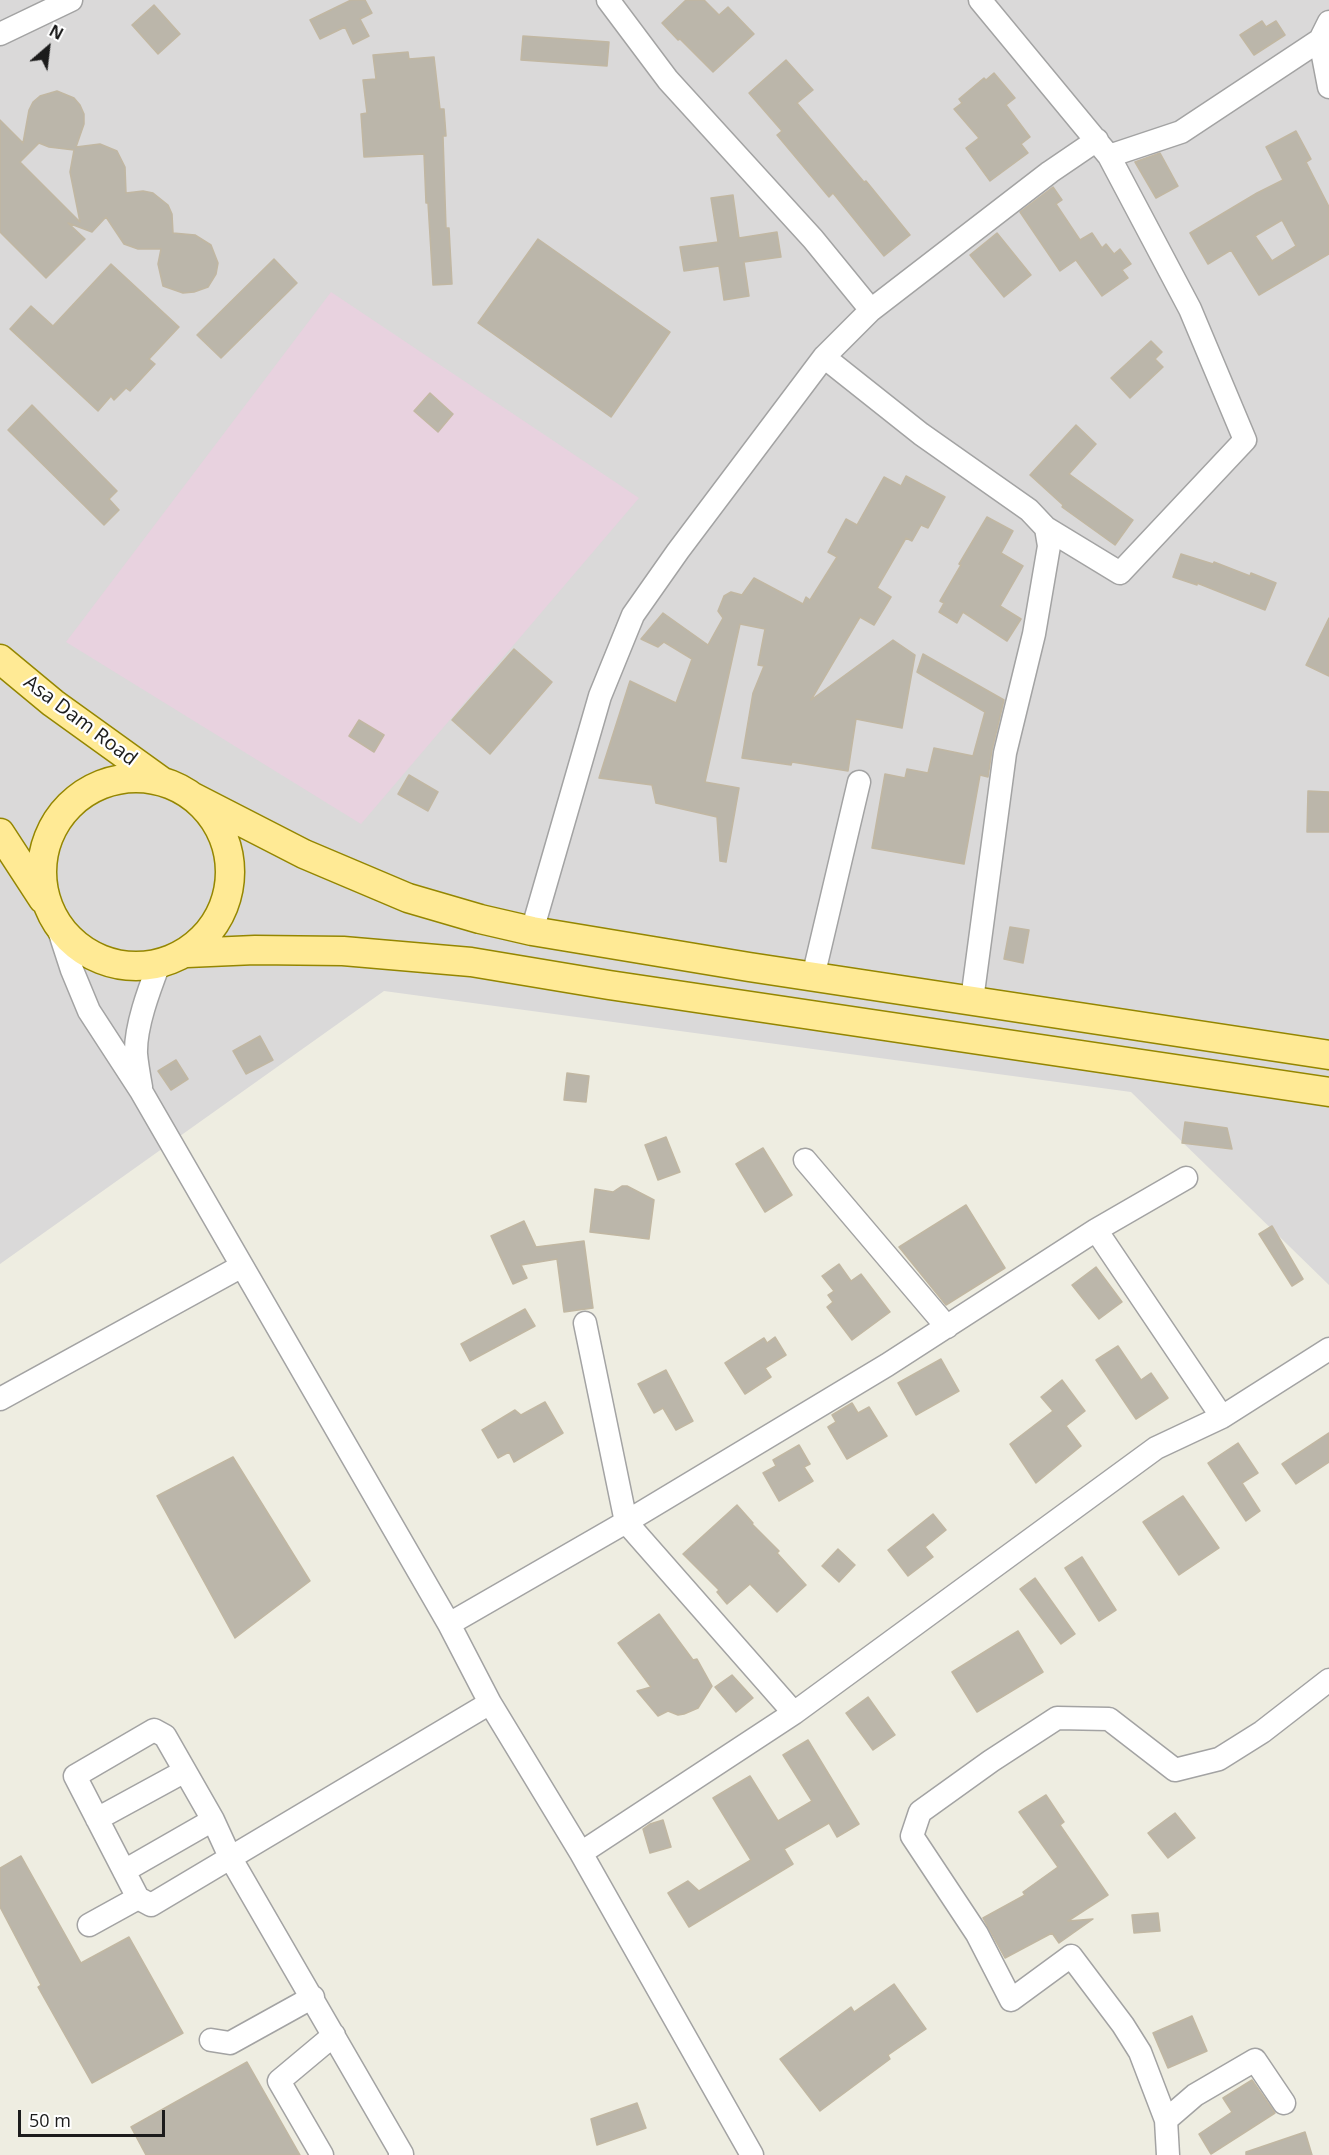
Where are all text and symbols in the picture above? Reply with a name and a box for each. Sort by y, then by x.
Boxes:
north arrow [18,18,78,78]
text: N [46,19,67,45]
street label: Asa Dam Road [19,671,141,771]
scale bar [21,2098,168,2136]
text: 50 m [29,2108,71,2132]

